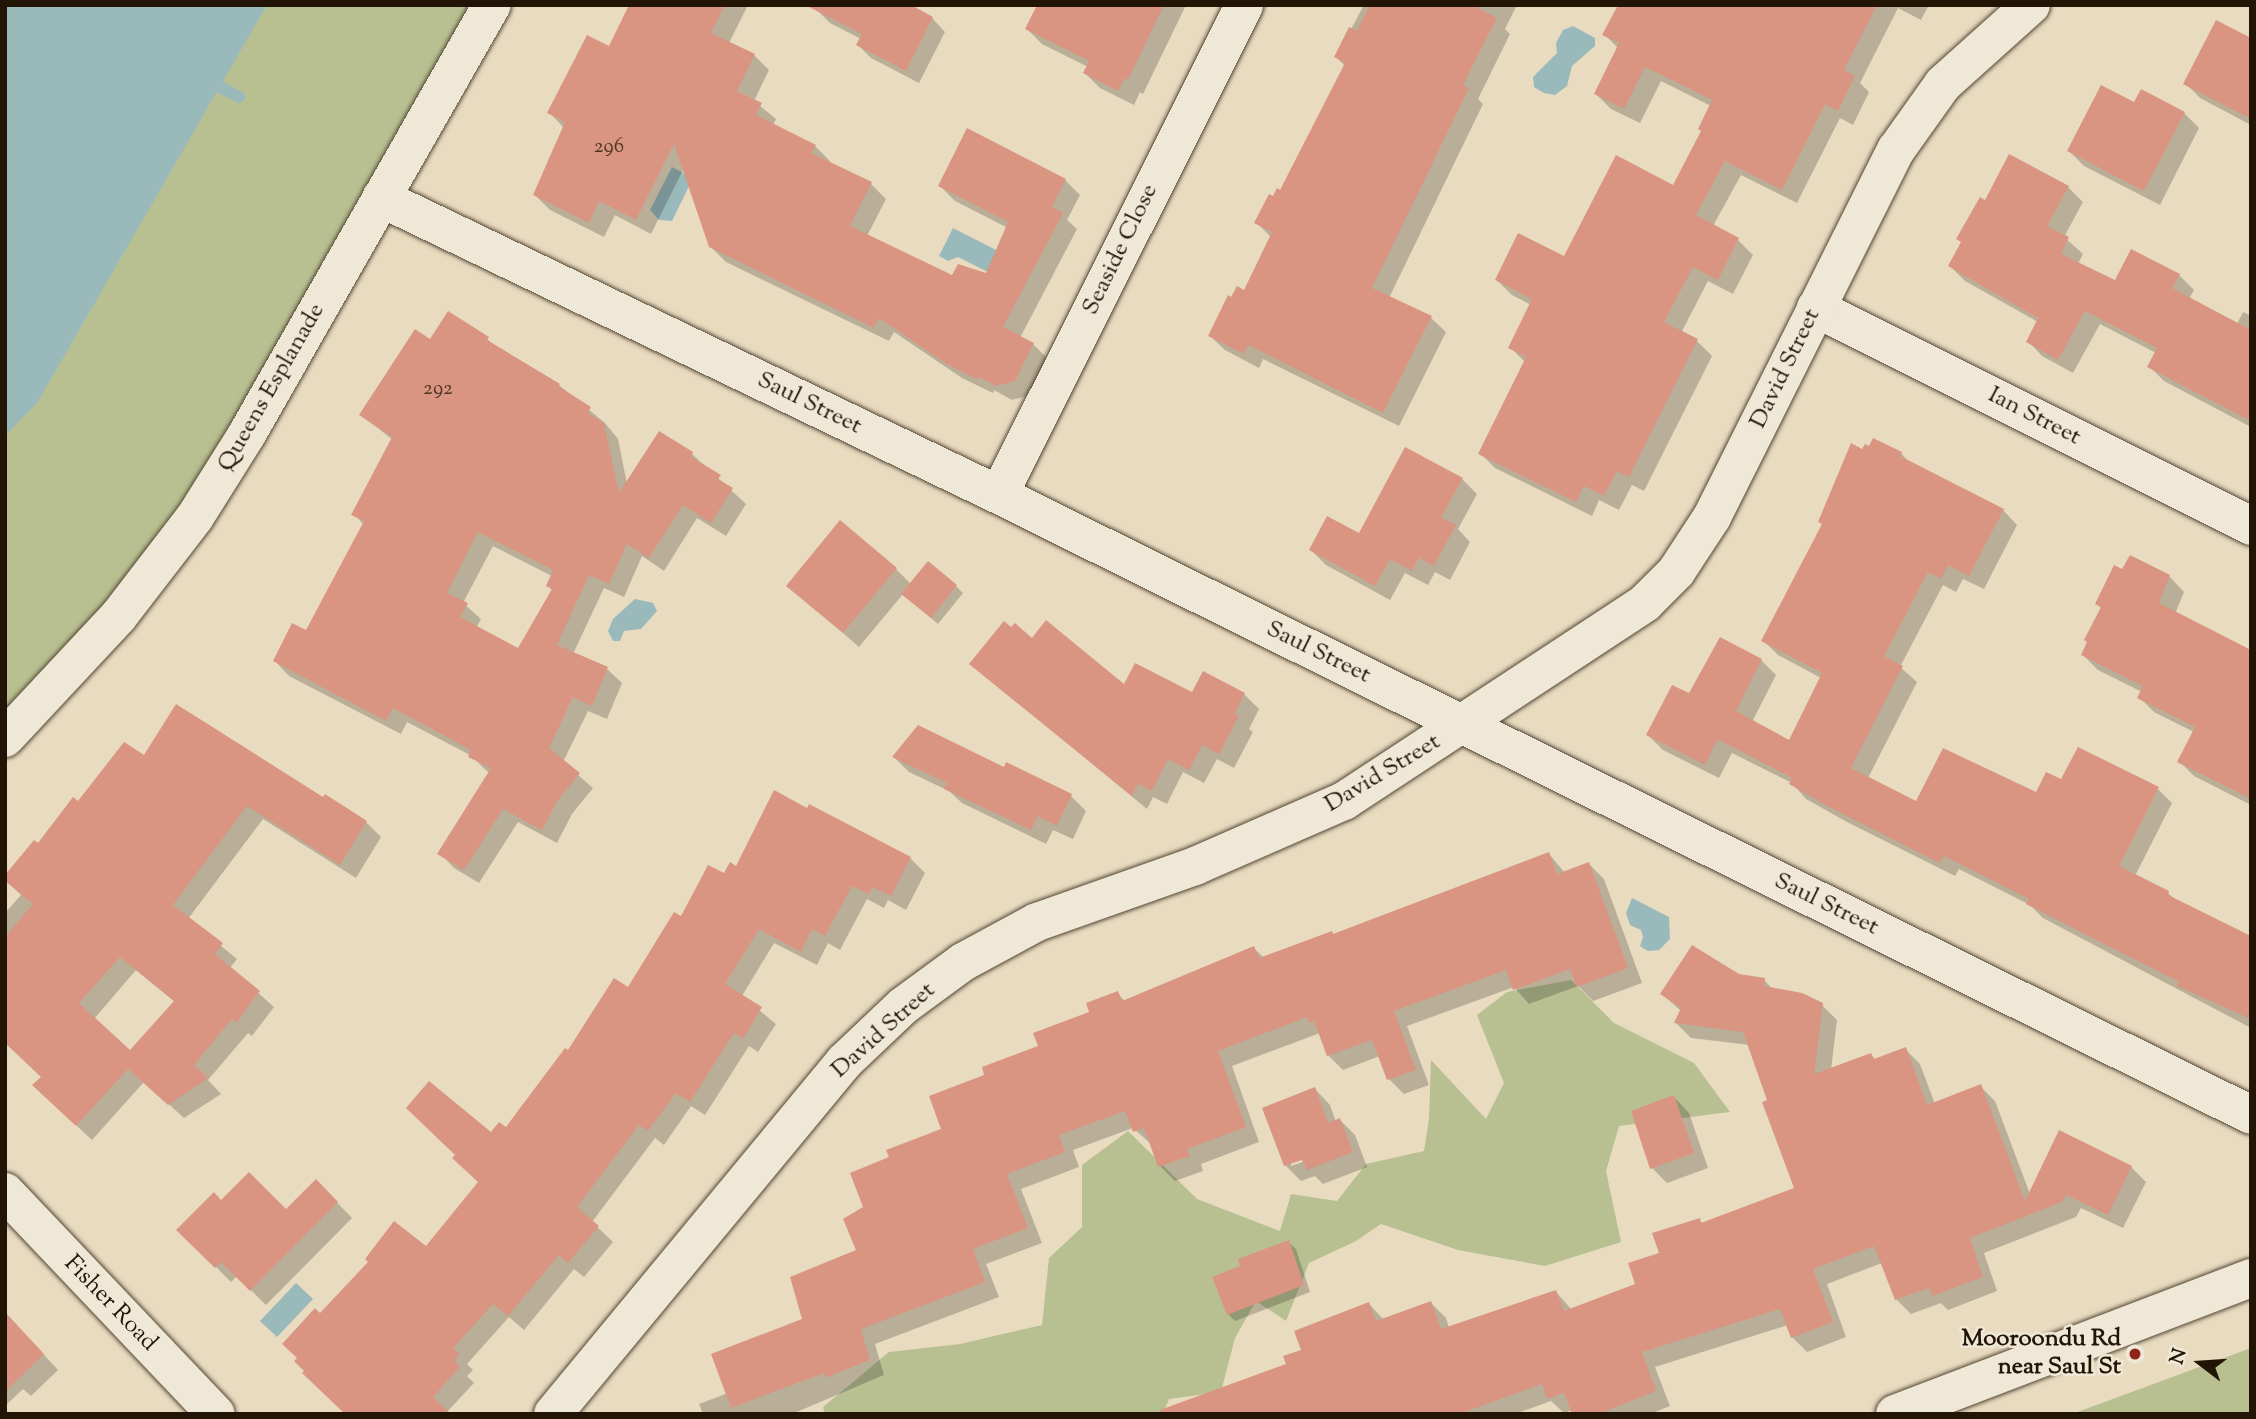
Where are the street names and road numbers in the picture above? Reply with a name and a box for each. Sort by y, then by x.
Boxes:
street label: Seaside Close [1077,180,1165,320]
street label: Queens Esplanade [212,299,332,477]
street label: David Street [1745,304,1827,434]
street label: Saul Street [752,366,866,442]
street label: Ian Street [1983,381,2085,453]
street label: Saul Street [1261,615,1375,691]
street label: David Street [1320,728,1446,820]
street label: Saul Street [1769,867,1883,943]
street label: David Street [826,977,942,1085]
street label: Fisher Road [57,1250,163,1358]

